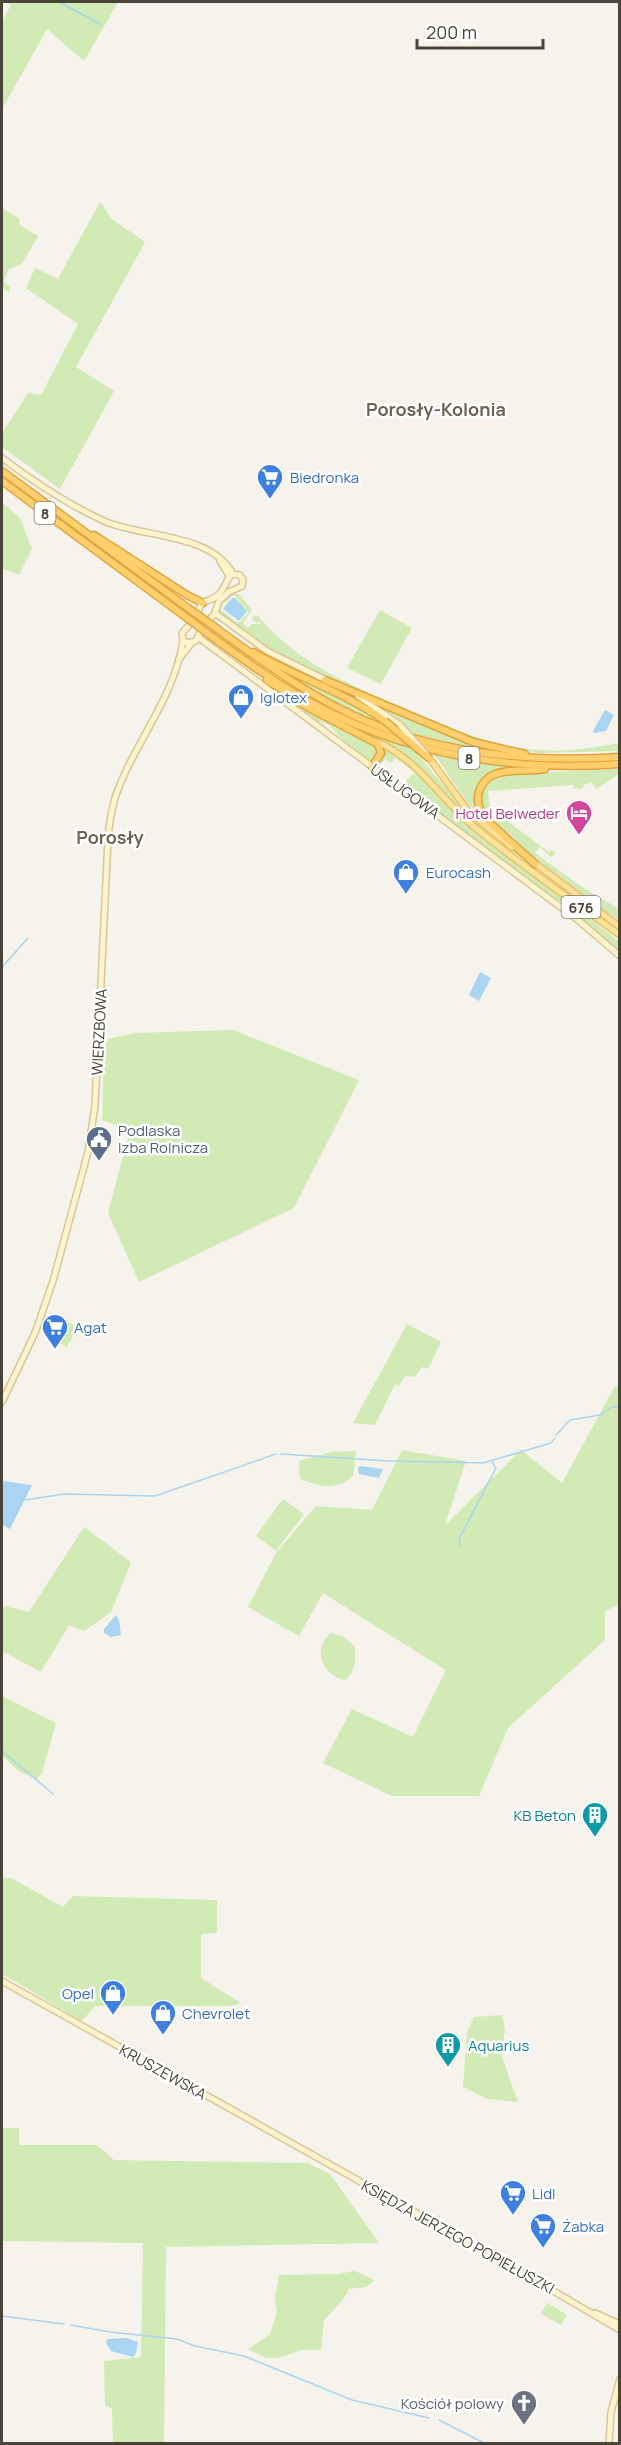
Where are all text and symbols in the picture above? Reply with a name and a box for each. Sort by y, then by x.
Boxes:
scale bar [417,12,543,50]
text: 200 m [426,20,477,44]
district label: Porosły-Kolonia [366,397,506,421]
supermarket icon: Biedronka [255,462,285,500]
place label: Biedronka [290,467,359,488]
road number: 8 [34,502,56,524]
shop icon: Iglotex [226,682,256,720]
place label: Iglotex [260,687,307,708]
road number: 8 [458,747,480,769]
street label: USŁUGOWA [366,759,444,824]
hotel icon: Hotel Belweder [564,798,594,836]
place label: Hotel Belweder [455,803,561,824]
district label: Porosły [76,825,144,849]
shop icon: Eurocash [391,857,421,895]
place label: Eurocash [426,862,491,883]
road number: 676 [562,896,600,918]
street label: WIERZBOWA [86,988,112,1076]
place label: Podlaska Izba Rolnicza [118,1120,208,1158]
public building icon: Podlaska Izba Rolnicza [84,1124,114,1162]
supermarket icon: Agat [40,1312,70,1350]
place label: Agat [74,1317,107,1338]
building icon: KB Beton [580,1800,610,1838]
place label: KB Beton [513,1805,576,1826]
shop icon: Opel [98,1978,128,2016]
place label: Opel [62,1983,94,2004]
shop icon: Chevrolet [148,1998,178,2036]
place label: Chevrolet [182,2003,250,2024]
building icon: Aquarius [433,2030,463,2068]
place label: Aquarius [468,2035,529,2056]
street label: KRUSZEWSKA [116,2039,211,2105]
street label: KSIĘDZA JERZEGO POPIEŁUSZKI [358,2175,558,2299]
supermarket icon: Lidl [498,2178,528,2216]
place label: Lidl [532,2183,556,2204]
supermarket icon: Żabka [528,2211,558,2249]
place label: Żabka [562,2216,604,2237]
church icon: Kościół polowy [509,2388,539,2426]
place label: Kościół polowy [401,2393,504,2414]

